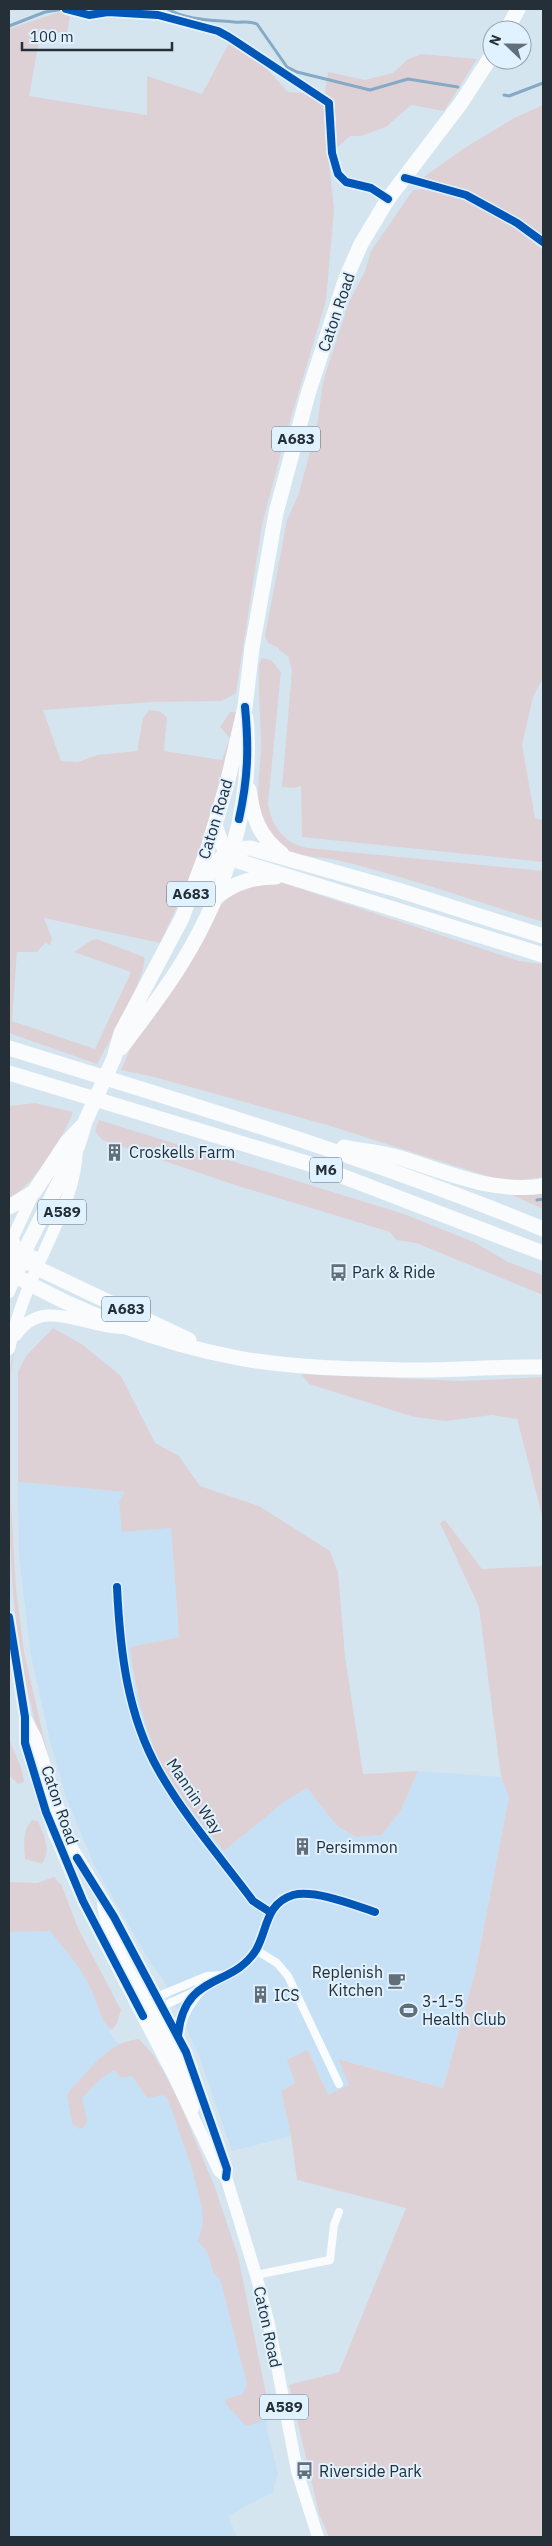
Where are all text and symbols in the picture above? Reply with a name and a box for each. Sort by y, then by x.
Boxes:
scale bar [22,20,172,52]
north arrow [482,20,532,70]
text: 100 m [30,27,74,46]
text: N [485,32,505,48]
street label: Caton Road [313,270,359,354]
road number: A683 [272,426,320,452]
street label: Caton Road [193,777,237,861]
road number: A683 [167,882,215,906]
building icon: Croskells Farm [105,1142,125,1162]
place label: Croskells Farm [129,1142,235,1162]
road number: M6 [310,1158,342,1182]
road number: A589 [38,1200,86,1224]
bus stop icon: Park & Ride [328,1262,348,1282]
place label: Park & Ride [352,1262,436,1282]
road number: A683 [102,1296,150,1322]
street label: Mannin Way [162,1754,228,1838]
street label: Caton Road [37,1763,83,1847]
building icon: Persimmon [292,1837,312,1857]
place label: Persimmon [316,1837,398,1857]
place label: Replenish Kitchen [312,1962,383,2000]
cafe icon: Replenish Kitchen [387,1971,407,1991]
building icon: ICS [250,1985,270,2005]
place label: ICS [274,1985,300,2005]
place label: 3-1-5 Health Club [422,1991,506,2029]
sports icon: 3-1-5 Health Club [398,2000,418,2020]
street label: Caton Road [250,2285,286,2369]
road number: A589 [260,2394,308,2420]
bus stop icon: Riverside Park [295,2461,315,2481]
place label: Riverside Park [319,2461,422,2481]

